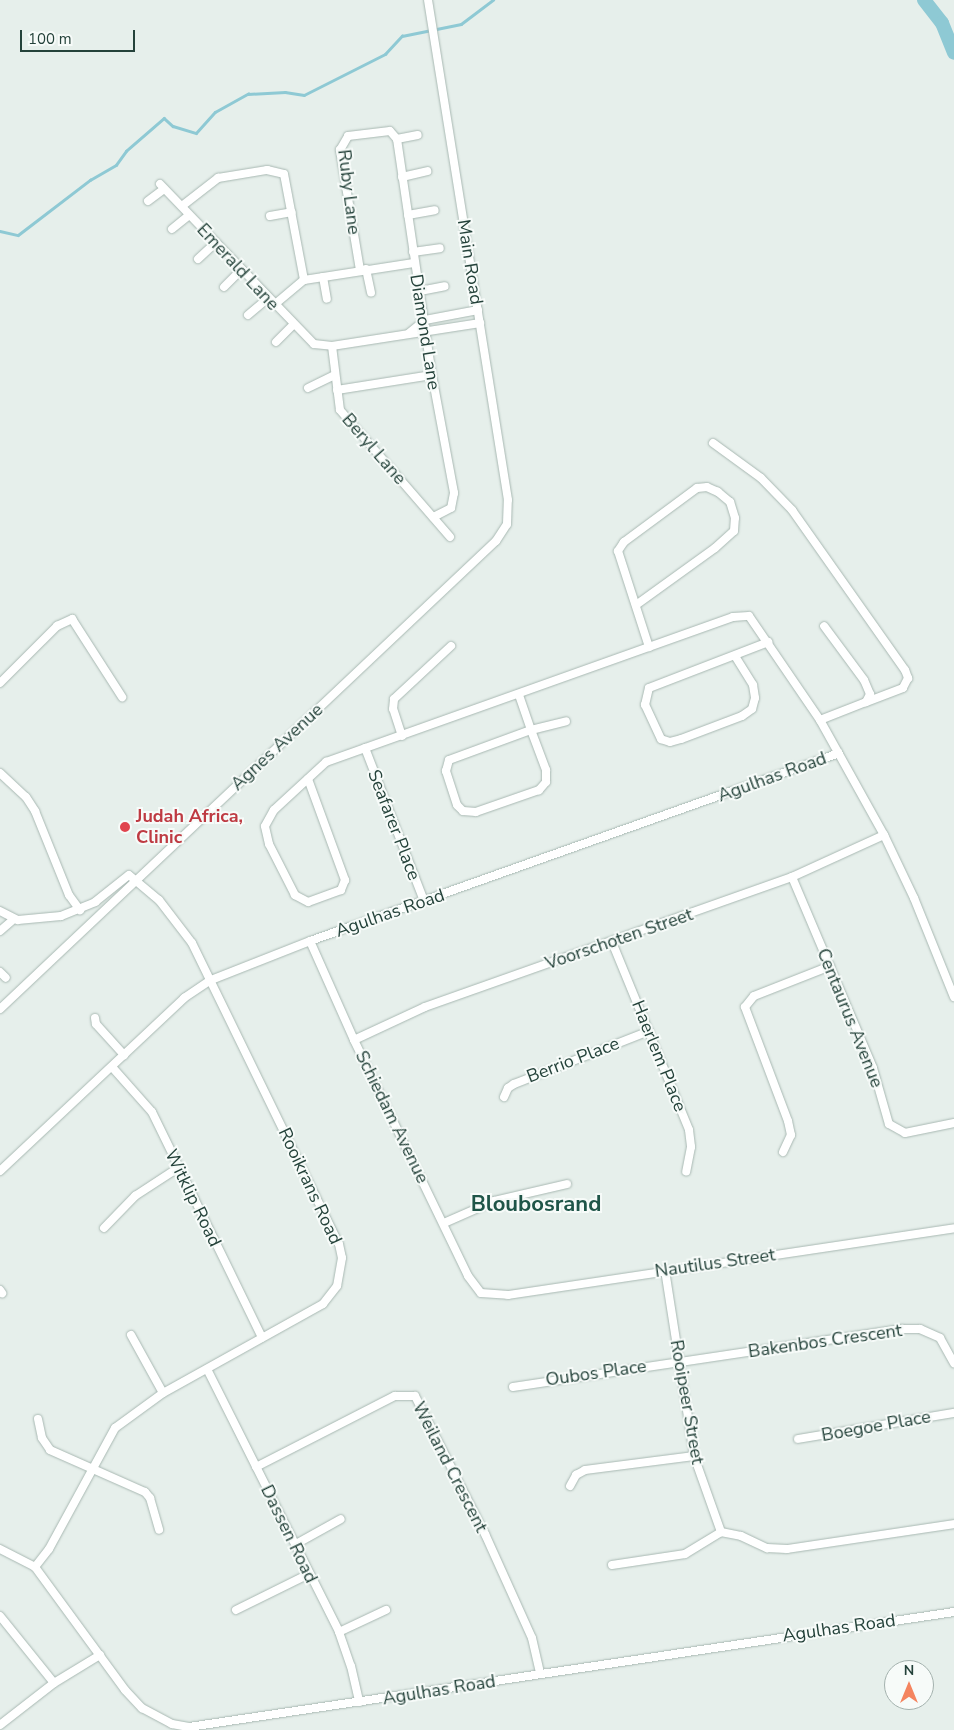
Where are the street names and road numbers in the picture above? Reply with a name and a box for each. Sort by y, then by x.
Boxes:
street label: Ruby Lane [333,148,365,236]
street label: Main Road [453,218,487,306]
street label: Emerald Lane [192,219,284,315]
street label: Diamond Lane [405,273,445,391]
street label: Beryl Lane [337,409,411,489]
street label: Agnes Avenue [227,699,327,795]
street label: Agulhas Road [715,747,829,807]
street label: Seafarer Place [363,767,425,883]
street label: Agulhas Road [333,884,447,942]
street label: Voorschoten Street [542,904,696,974]
street label: Centaurus Avenue [812,945,888,1091]
street label: Haerlem Place [627,997,691,1115]
street label: Berrio Place [524,1032,622,1088]
street label: Schiedam Avenue [351,1047,433,1187]
street label: Rooikrans Road [274,1124,346,1248]
street label: Witklip Road [160,1146,226,1250]
street label: Nautilus Street [653,1244,777,1282]
street label: Bakenbos Crescent [747,1320,903,1362]
street label: Rooipeer Street [665,1338,709,1466]
street label: Oubos Place [544,1355,648,1391]
street label: Weiland Crescent [408,1398,492,1536]
street label: Boegoe Place [820,1406,932,1446]
street label: Dassen Road [256,1481,322,1587]
street label: Agulhas Road [781,1609,897,1647]
street label: Agulhas Road [381,1670,497,1710]

